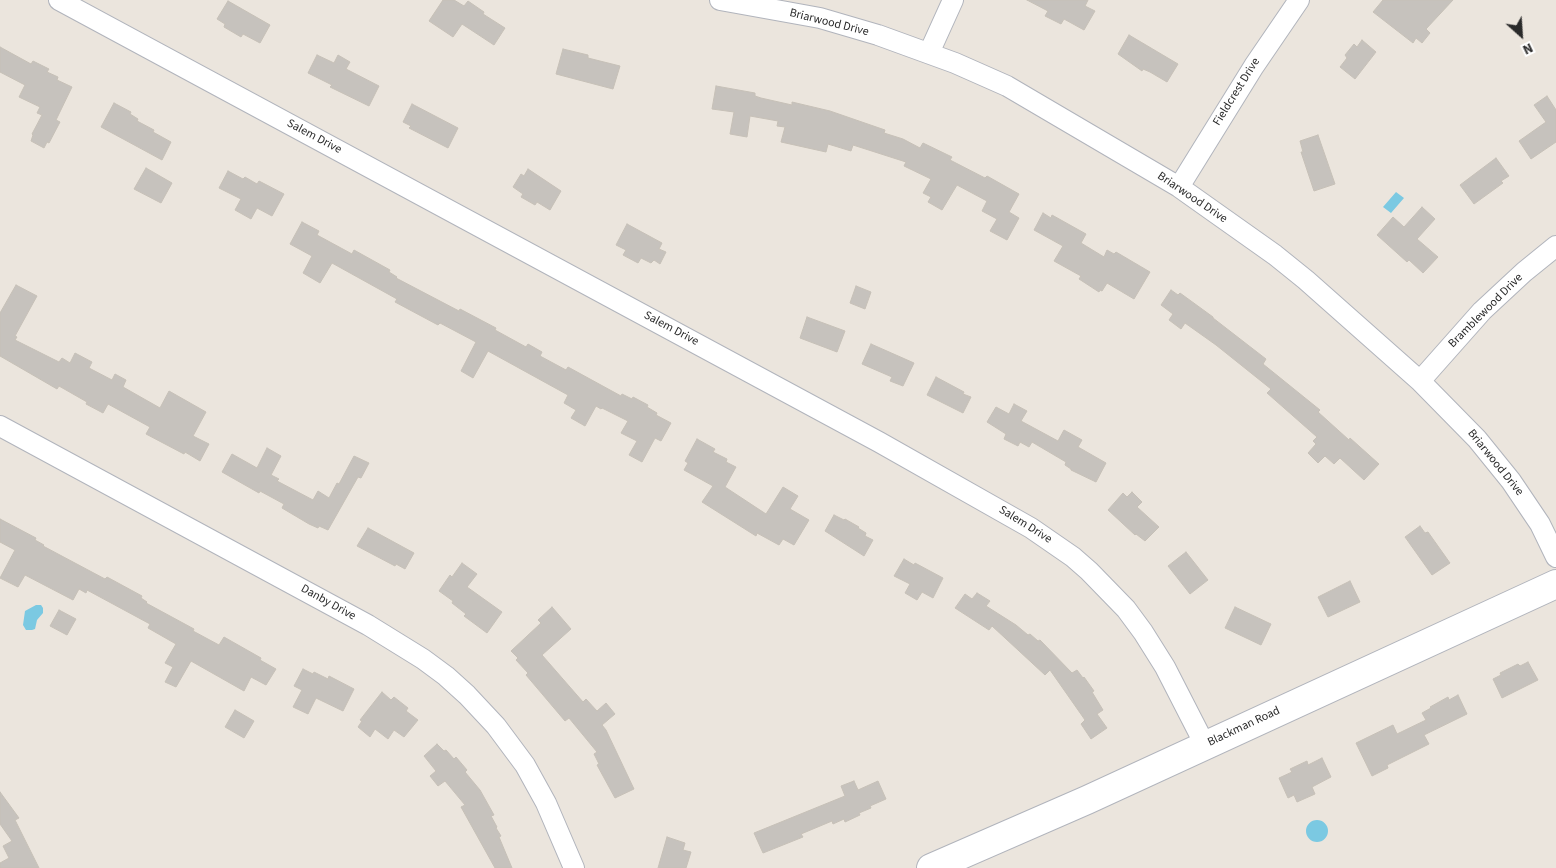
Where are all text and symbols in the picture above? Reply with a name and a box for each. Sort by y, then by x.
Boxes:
street label: Briarwood Drive [788,6,870,40]
north arrow [1496,10,1546,60]
text: N [1519,37,1536,60]
street label: Fieldcrest Drive [1210,55,1264,129]
street label: Salem Drive [284,117,344,157]
street label: Briarwood Drive [1154,169,1230,227]
street label: Bramblewood Drive [1446,271,1526,351]
street label: Salem Drive [641,309,701,349]
street label: Briarwood Drive [1464,427,1526,499]
street label: Salem Drive [996,503,1054,547]
street label: Danby Drive [298,582,358,624]
street label: Blackman Road [1205,704,1283,750]

